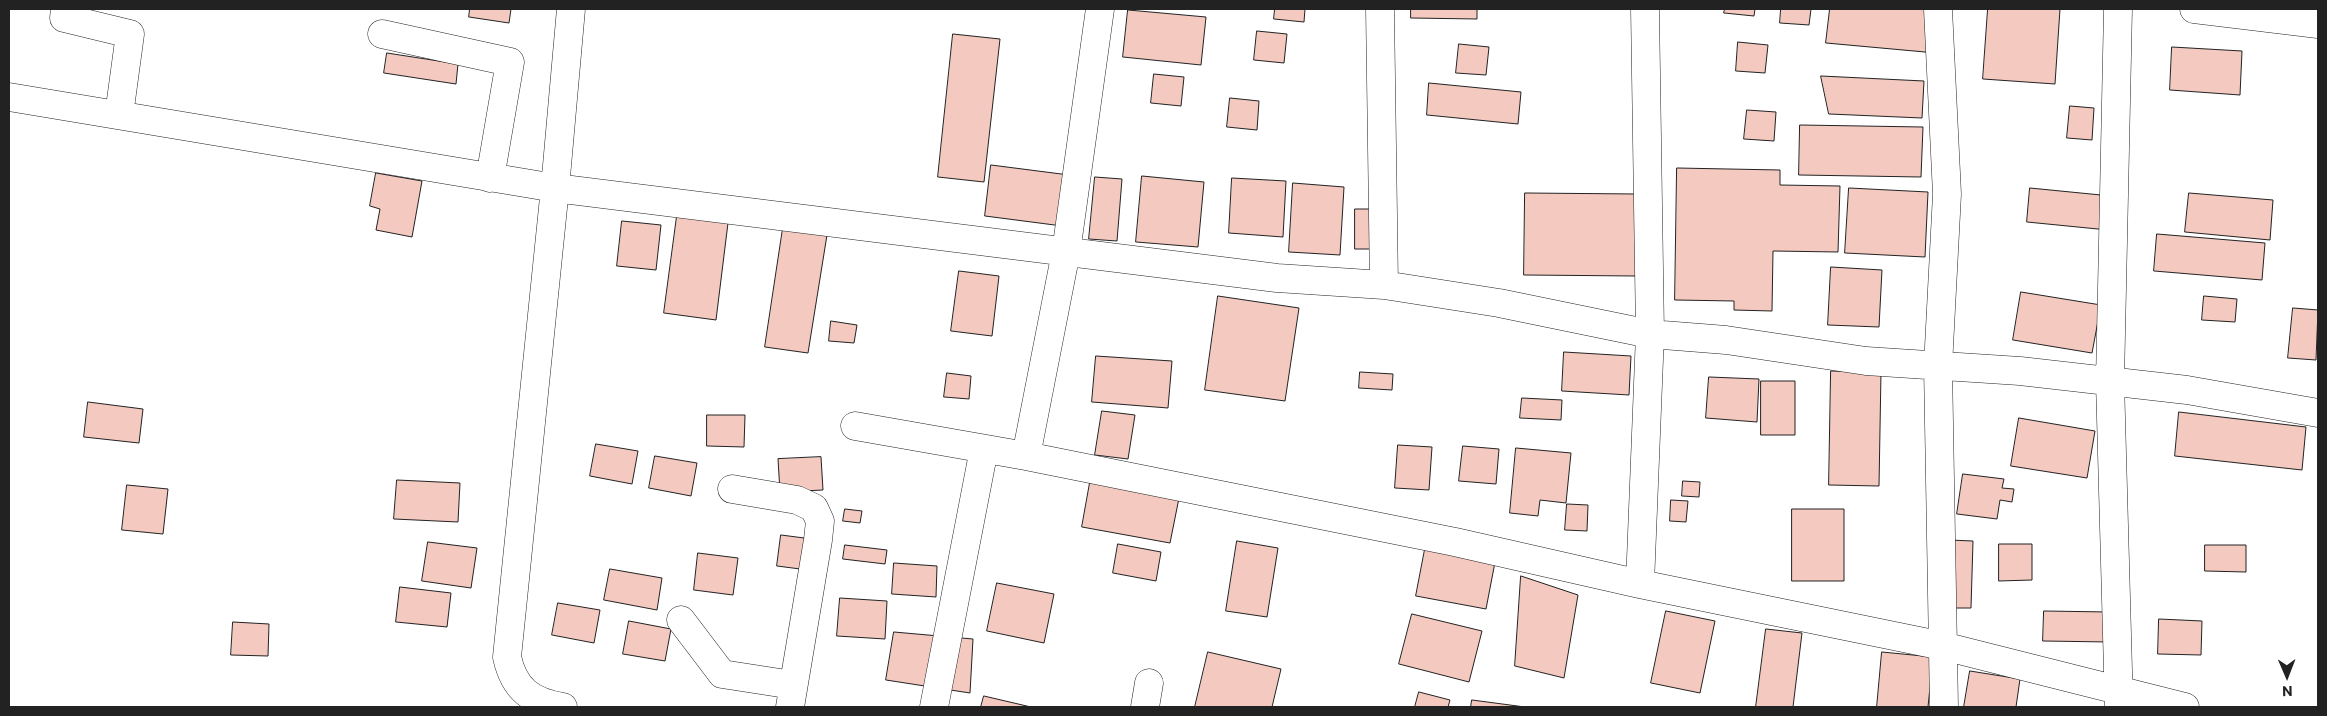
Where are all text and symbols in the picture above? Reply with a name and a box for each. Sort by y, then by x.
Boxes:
north arrow [2262,651,2312,701]
text: N [2282,683,2293,700]

